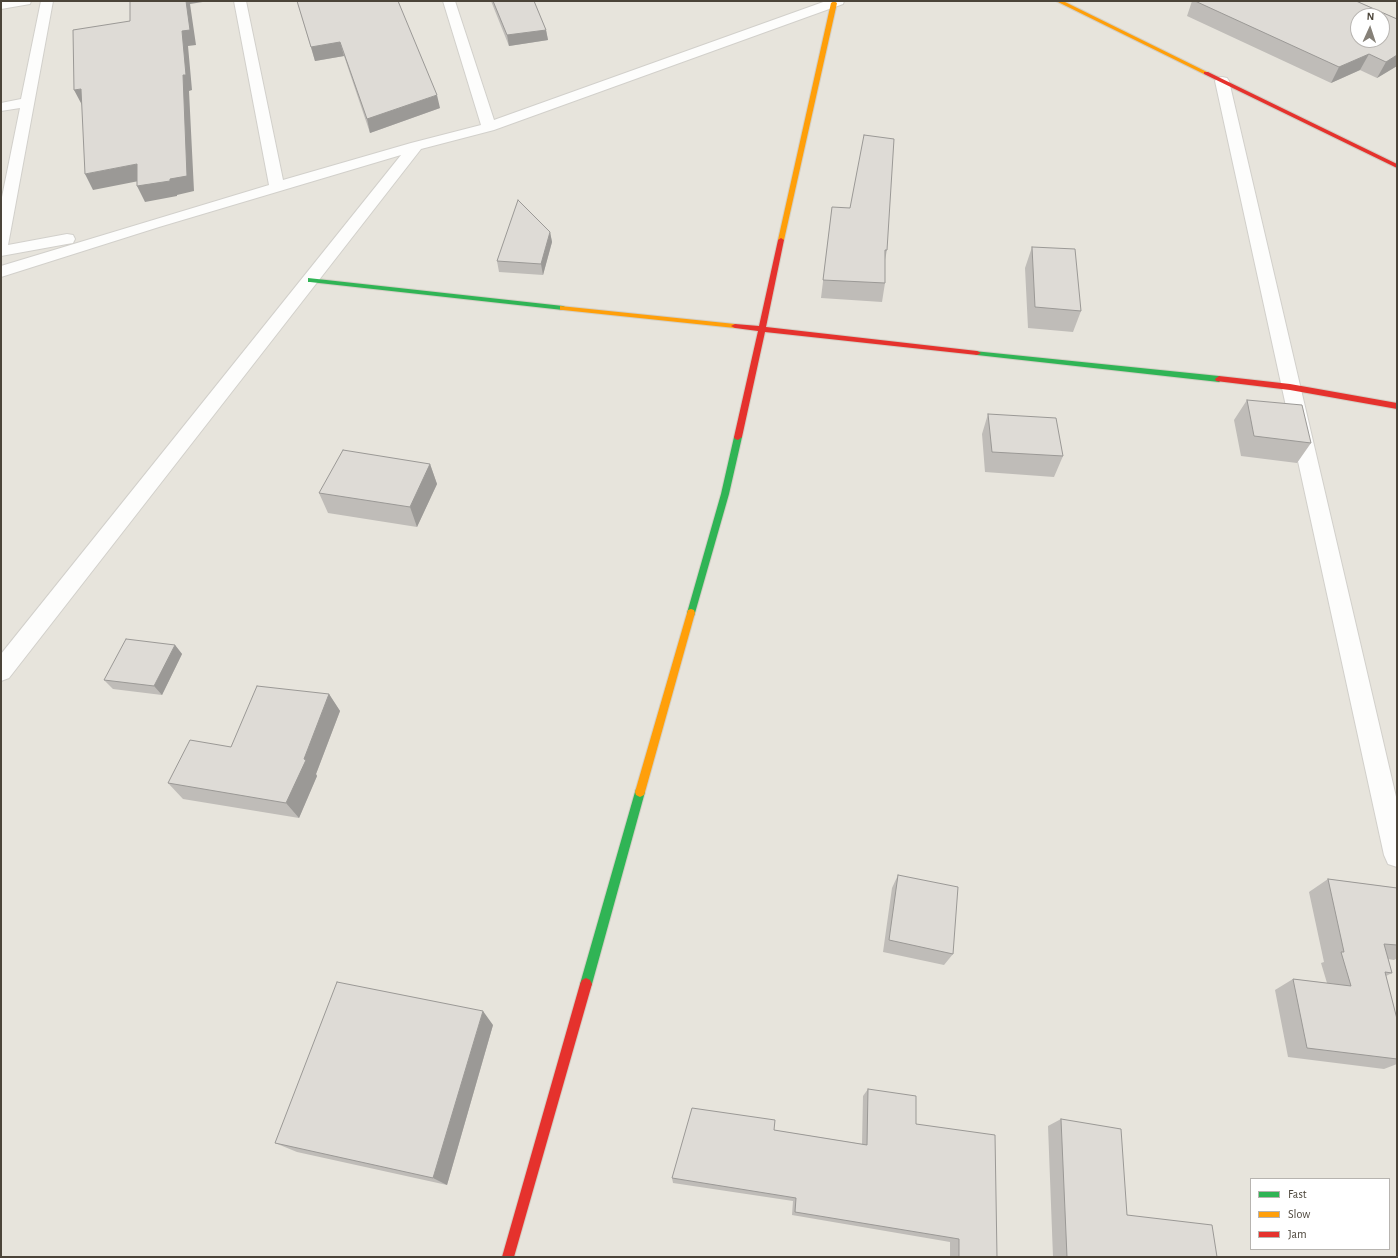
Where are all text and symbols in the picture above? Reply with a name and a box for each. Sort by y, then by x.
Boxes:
north arrow [1350,8,1390,48]
text: N [1366,11,1375,22]
legend [1250,1178,1390,1250]
text: Fast [1288,1188,1307,1200]
text: Slow [1288,1208,1310,1220]
text: Jam [1288,1228,1307,1240]

